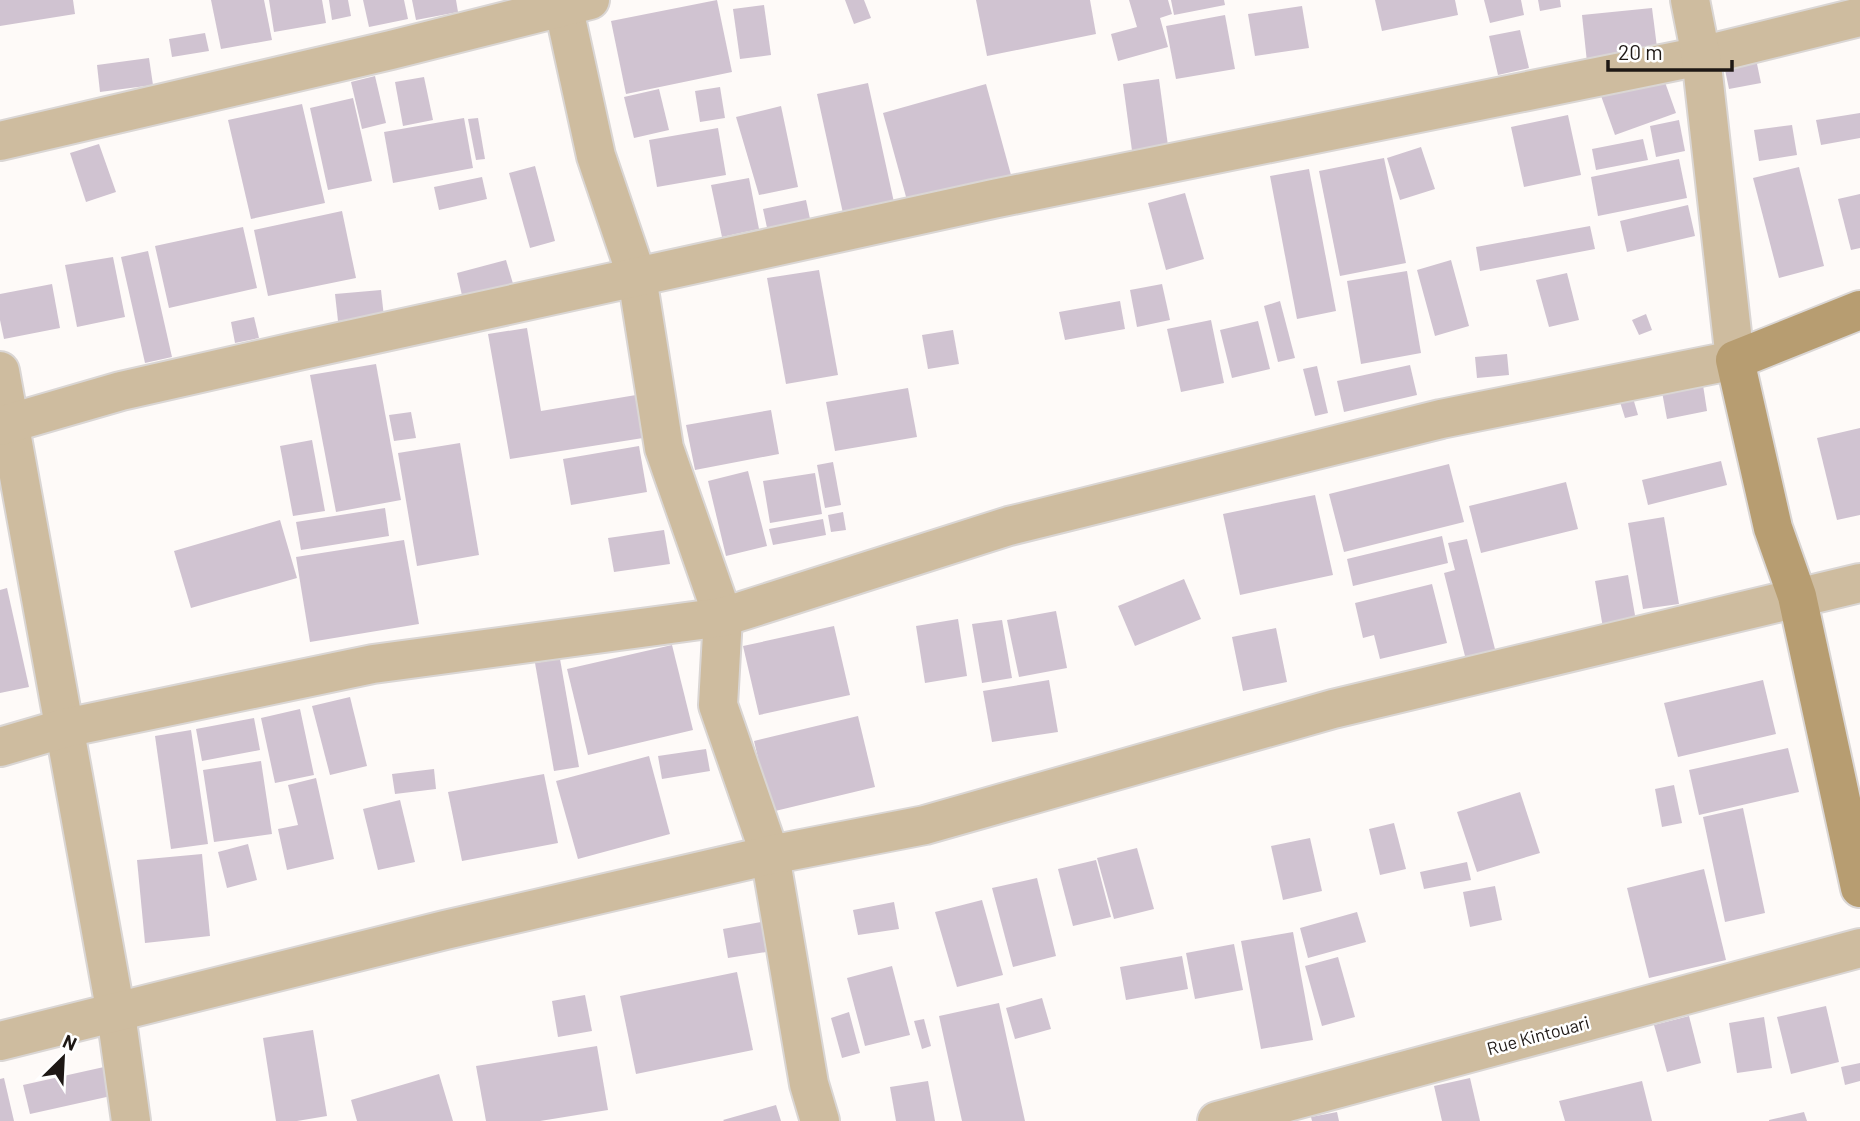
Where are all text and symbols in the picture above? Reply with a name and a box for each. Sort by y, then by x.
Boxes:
scale bar [1608,28,1732,72]
text: 20 m [1618,39,1663,64]
street label: Rue Kintouari [1484,1011,1592,1059]
north arrow [28,1023,98,1093]
text: N [60,1029,81,1055]

